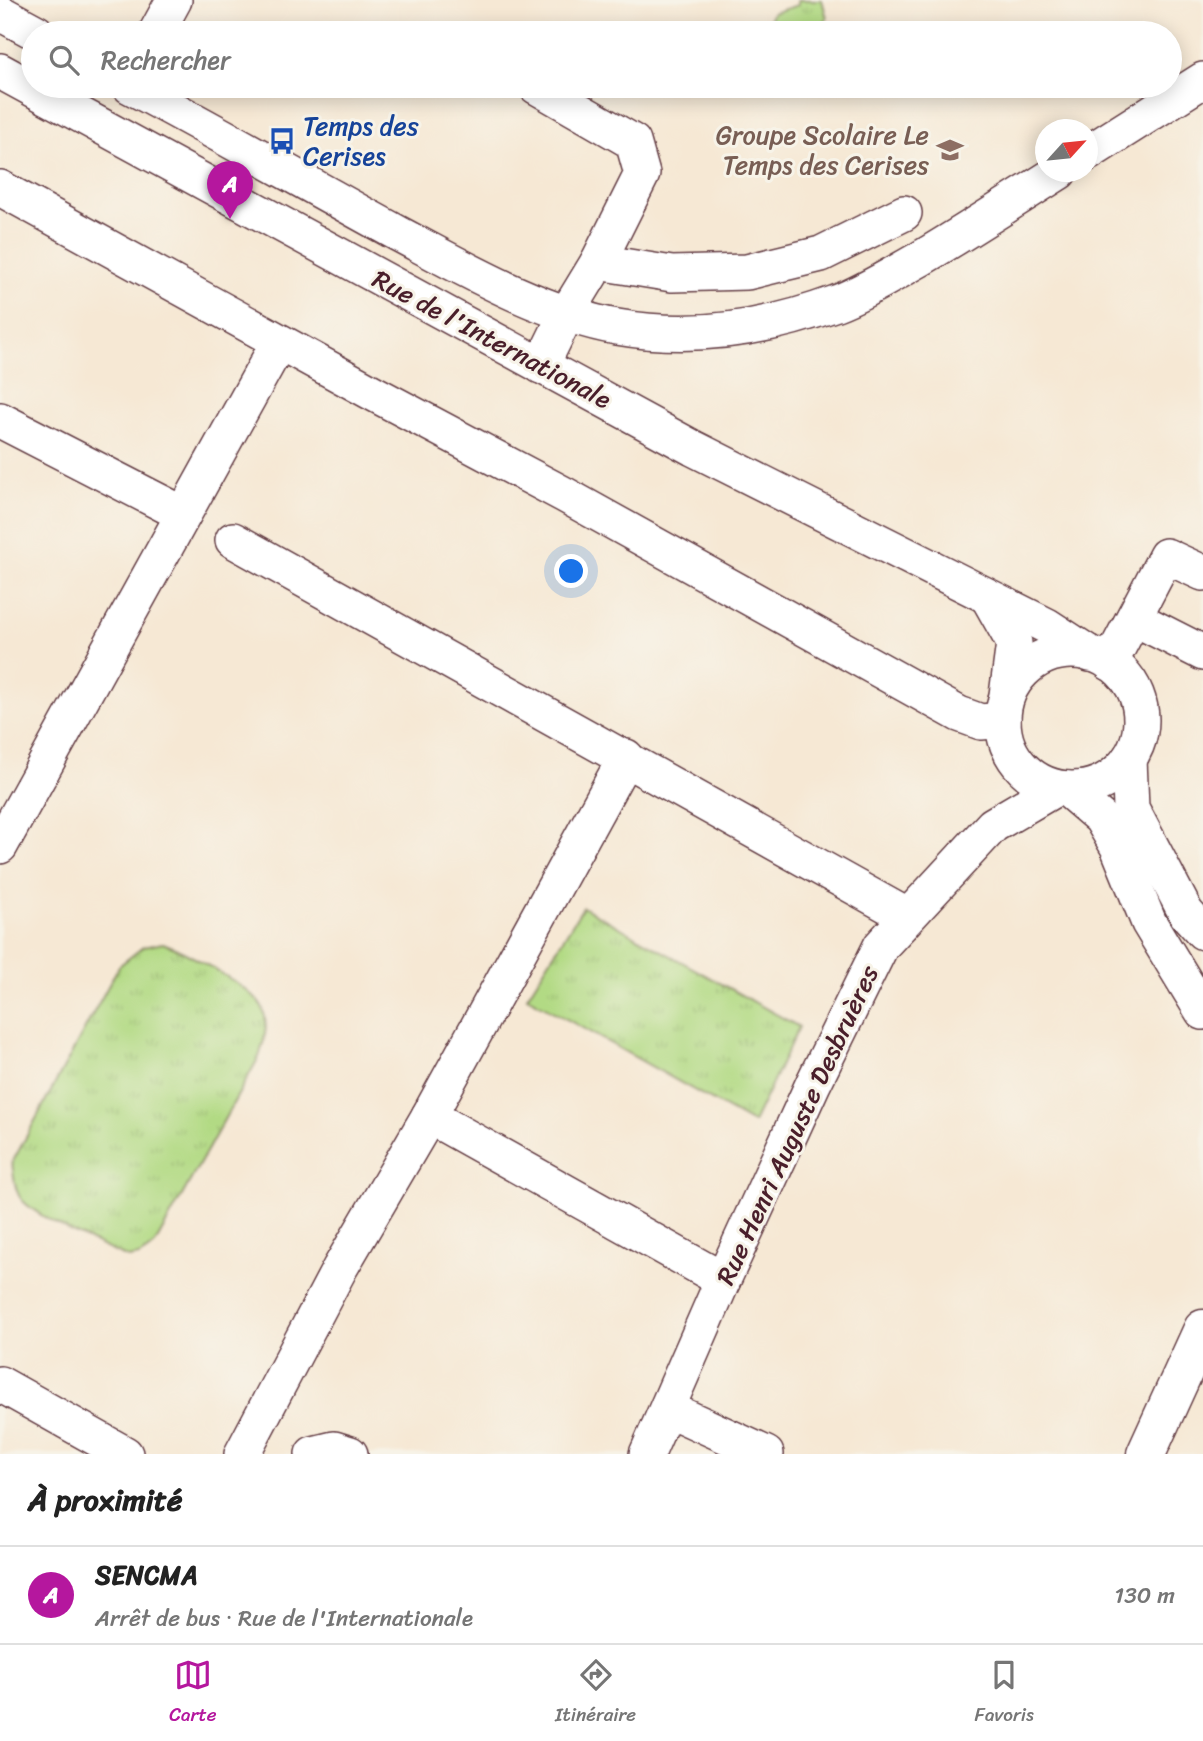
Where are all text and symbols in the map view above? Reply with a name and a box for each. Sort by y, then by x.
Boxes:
search box [21,21,1182,98]
text: Rechercher [101,37,231,83]
icon: search [45,41,83,79]
place label: Temps des Cerises [303,103,419,179]
place label: Groupe Scolaire Le Temps des Cerises [716,112,929,188]
north arrow [1035,119,1098,182]
bus stop icon: Temps des Cerises [267,126,297,156]
school or university icon: Groupe Scolaire Le Temps des Cerises [935,135,965,165]
pin: A [207,161,253,219]
street label: Rue de l'Internationale [364,256,621,422]
your location [554,554,588,588]
street label: Rue Henri Auguste Desbruères [702,956,892,1293]
text: À proximité [28,1473,182,1527]
text: SENCMA [95,1552,198,1598]
text: A [43,1575,59,1616]
text: 130 m [1114,1575,1175,1616]
text: Arrêt de bus · Rue de l'Internationale [95,1598,473,1639]
tab: Carte [169,1656,216,1731]
tab: Itinéraire [555,1656,636,1731]
tab: Favoris [975,1656,1034,1731]

